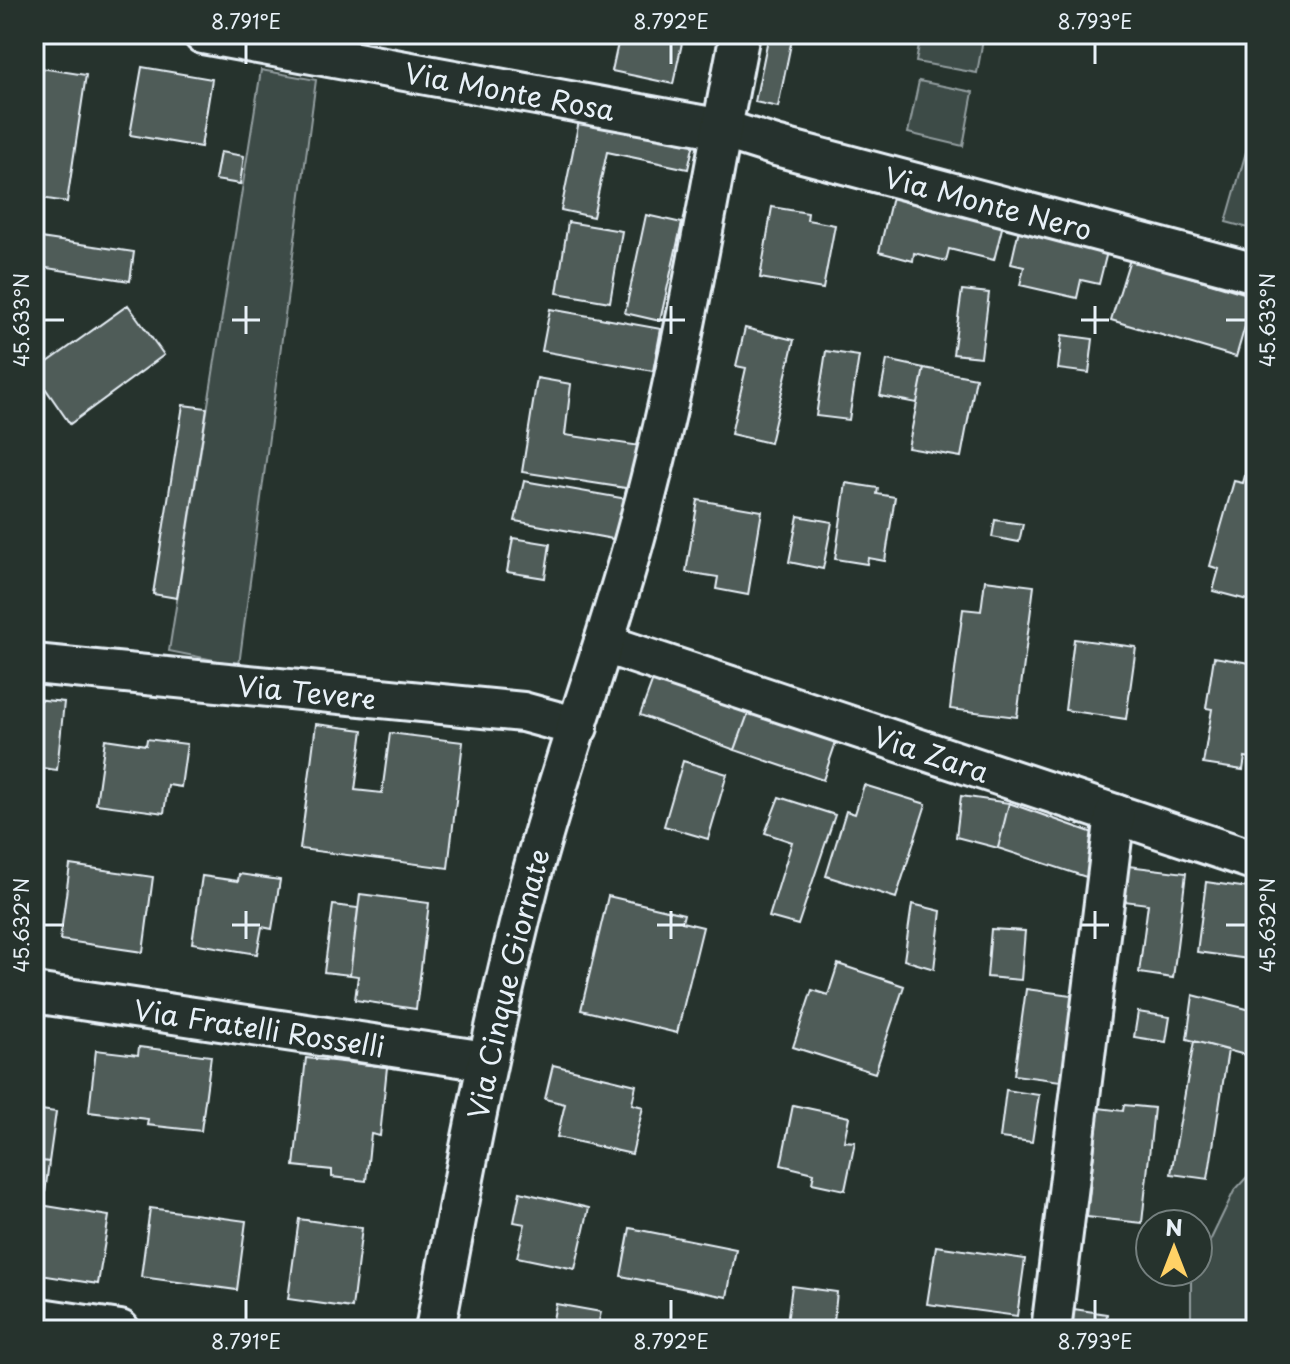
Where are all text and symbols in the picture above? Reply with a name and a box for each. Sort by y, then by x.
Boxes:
text: 8.791°E [211,6,281,36]
text: 8.792°E [633,6,709,36]
text: 8.793°E [1057,6,1133,36]
street label: Via Monte Rosa [401,50,619,131]
street label: Via Monte Nero [880,154,1097,250]
text: 45.633°N [6,273,36,367]
text: 45.633°N [1252,273,1282,367]
street label: Via Tevere [235,663,378,719]
street label: Via Zara [868,714,995,792]
street label: Via Cinque Giornate [455,843,560,1123]
text: 45.632°N [6,878,36,972]
text: 45.632°N [1252,878,1282,972]
street label: Via Fratelli Rosselli [131,987,388,1067]
north arrow [1134,1208,1214,1288]
text: N [1165,1210,1183,1243]
text: 8.791°E [211,1326,281,1356]
text: 8.792°E [633,1326,709,1356]
text: 8.793°E [1057,1326,1133,1356]

